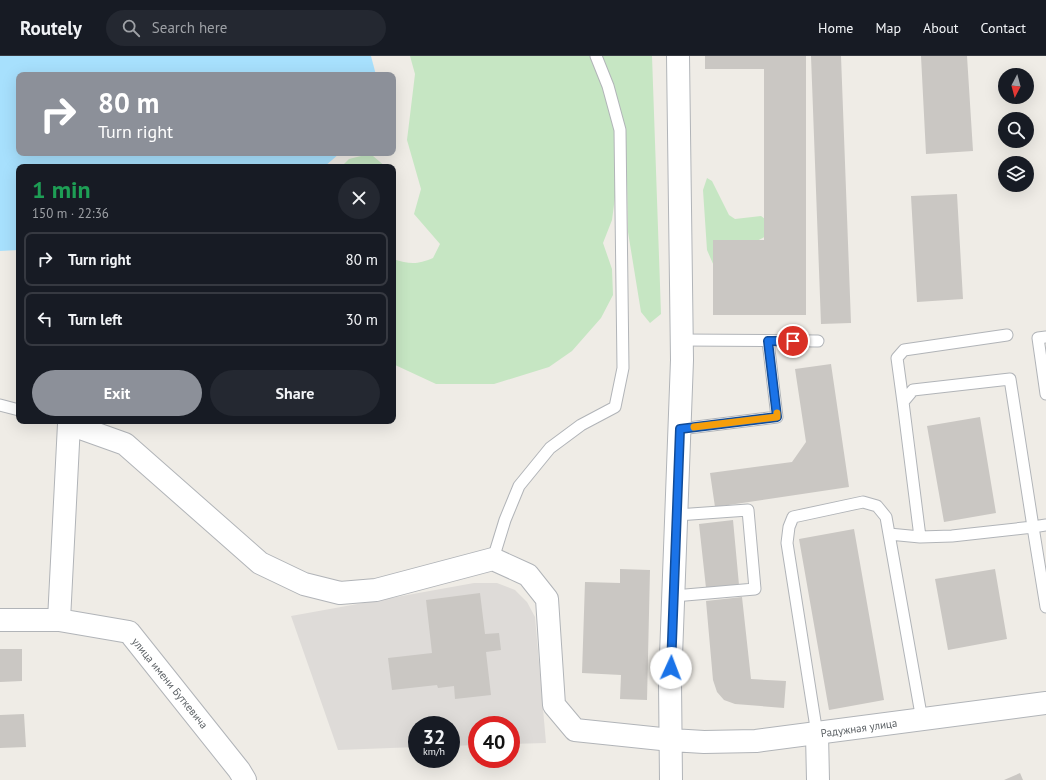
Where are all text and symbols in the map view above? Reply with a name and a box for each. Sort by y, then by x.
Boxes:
search box [106,10,386,46]
text: Routely [20,16,82,40]
icon: search [120,17,142,39]
text: Search here [152,18,227,37]
text: Home [818,19,853,37]
text: Map [875,19,901,37]
text: About [923,19,959,37]
text: Contact [981,19,1026,37]
north arrow [998,68,1034,104]
map controls [998,68,1034,192]
text: 80 m [98,84,159,121]
icon: right [32,88,84,140]
button: search [998,112,1034,148]
text: Turn right [98,120,173,143]
button: layers [998,156,1034,192]
text: 1 min [32,174,91,205]
button: close [338,177,380,219]
text: 150 m · 22:36 [32,205,109,222]
icon: right [34,248,56,270]
text: Turn right [68,250,131,269]
text: 80 m [345,250,378,269]
icon: left [34,308,56,330]
text: Turn left [68,310,122,329]
text: 30 m [345,310,378,329]
pin [776,324,810,358]
icon: arrive [782,330,804,352]
button: Exit [32,370,202,416]
button: Share [210,370,380,416]
street label: улица имени Буткевича [129,635,211,731]
position arrow [650,647,692,689]
speed limit sign: 40 [468,716,520,768]
street label: Радужная улица [820,716,898,740]
text: 32 [423,724,445,750]
text: km/h [423,745,445,758]

